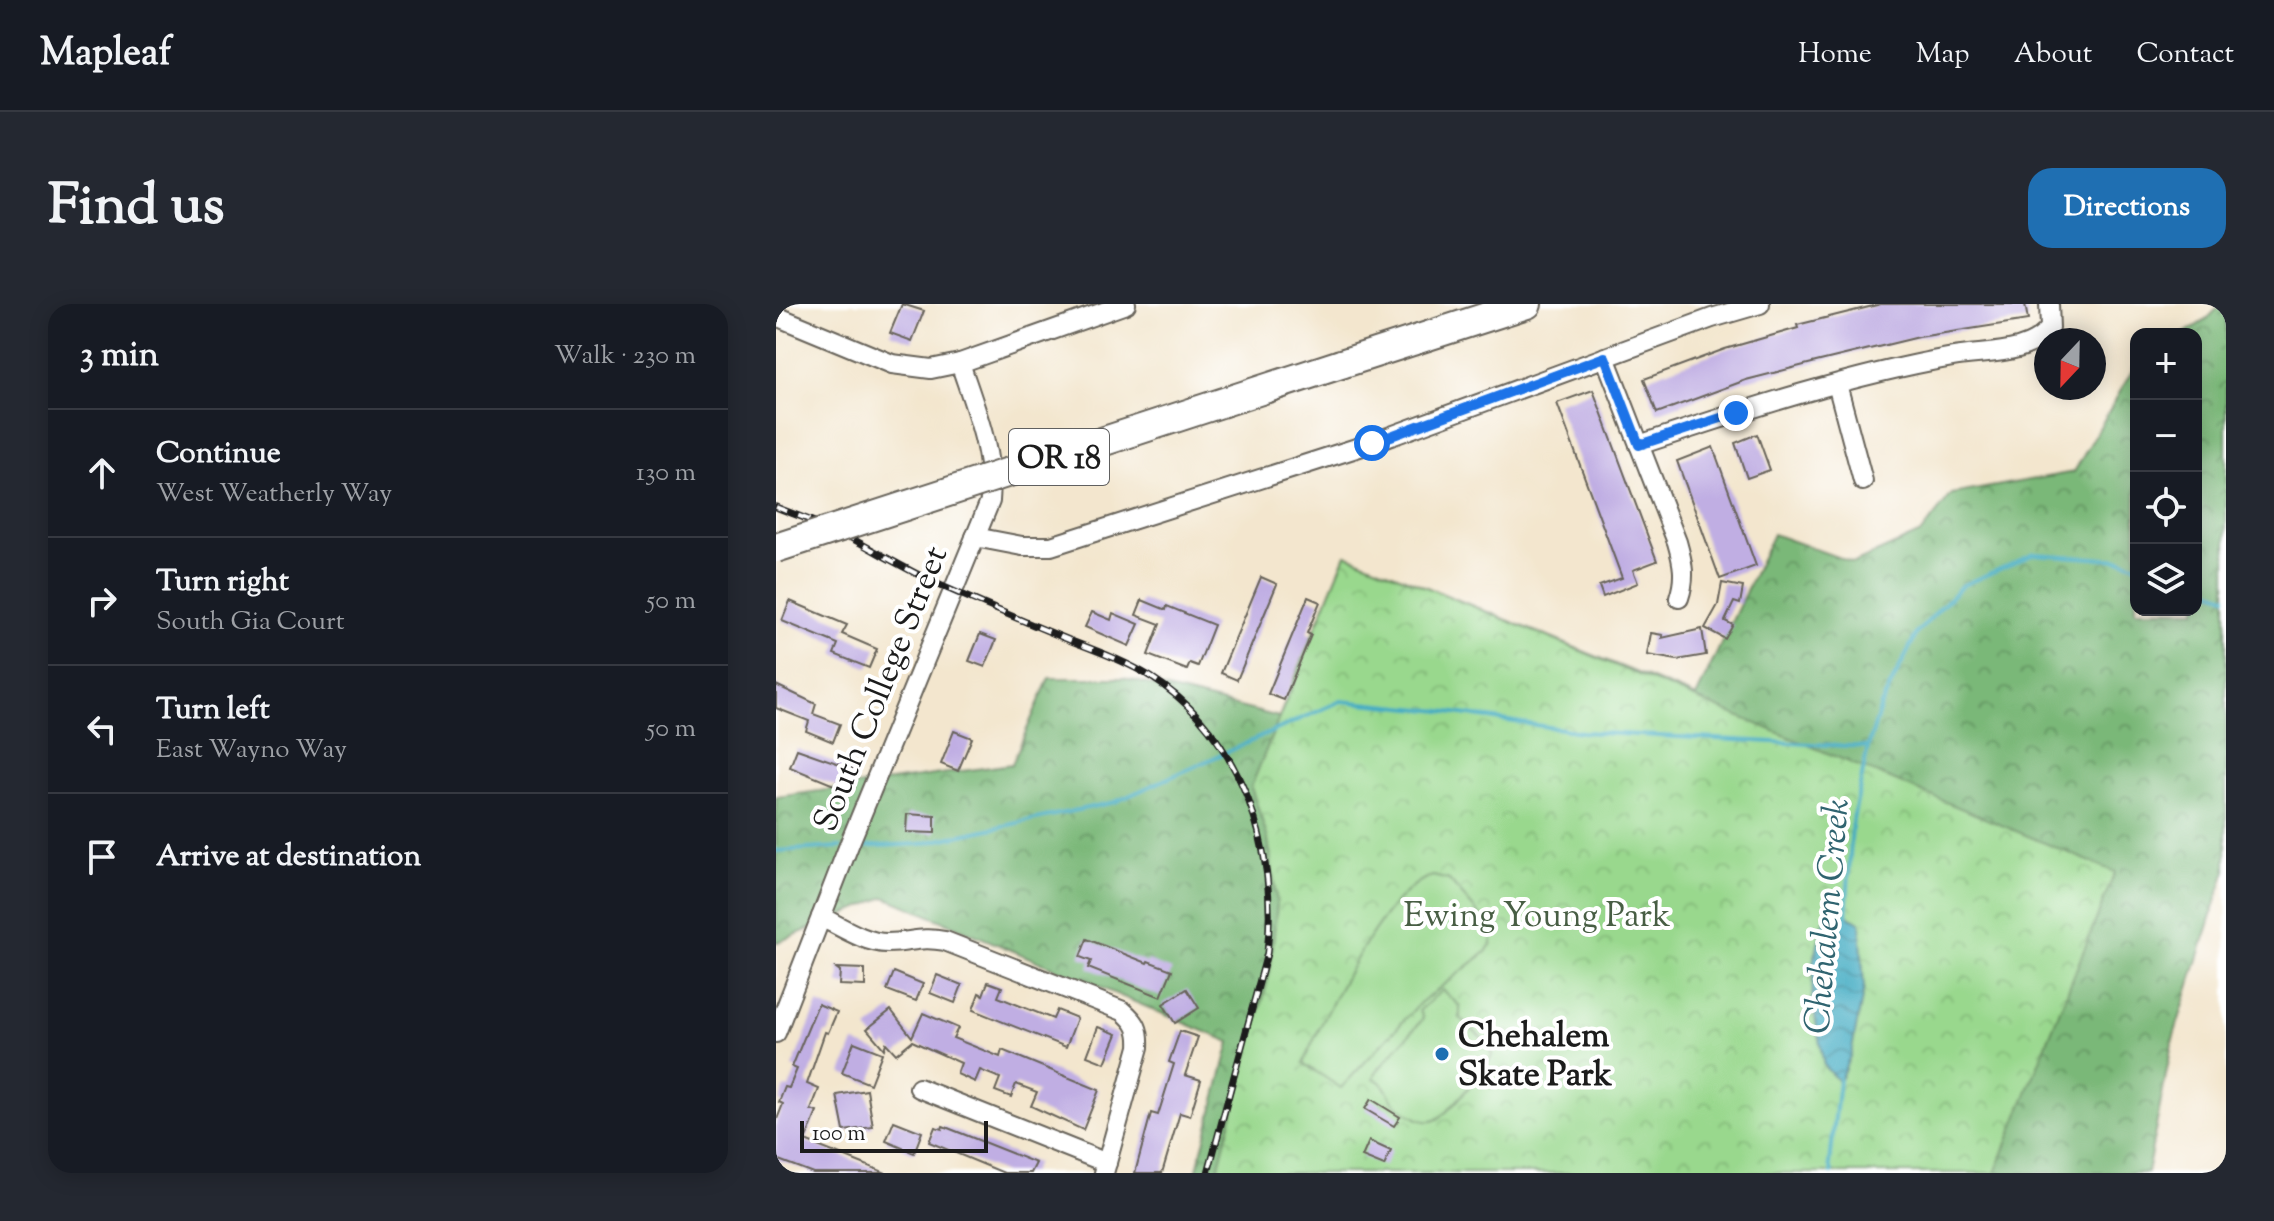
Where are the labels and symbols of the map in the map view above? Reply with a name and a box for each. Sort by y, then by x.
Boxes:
north arrow [2034,328,2106,400]
route end [1718,395,1754,431]
route start [1354,425,1390,461]
road number: OR 18 [1009,429,1109,485]
street label: South College Street [803,539,962,839]
water label: Chehalem Creek [1793,796,1865,1036]
park label: Ewing Young Park [1404,893,1670,942]
place label: Chehalem Skate Park [1458,1013,1613,1101]
marker: Chehalem Skate Park [1433,1045,1451,1063]
scale bar [800,1117,988,1153]

